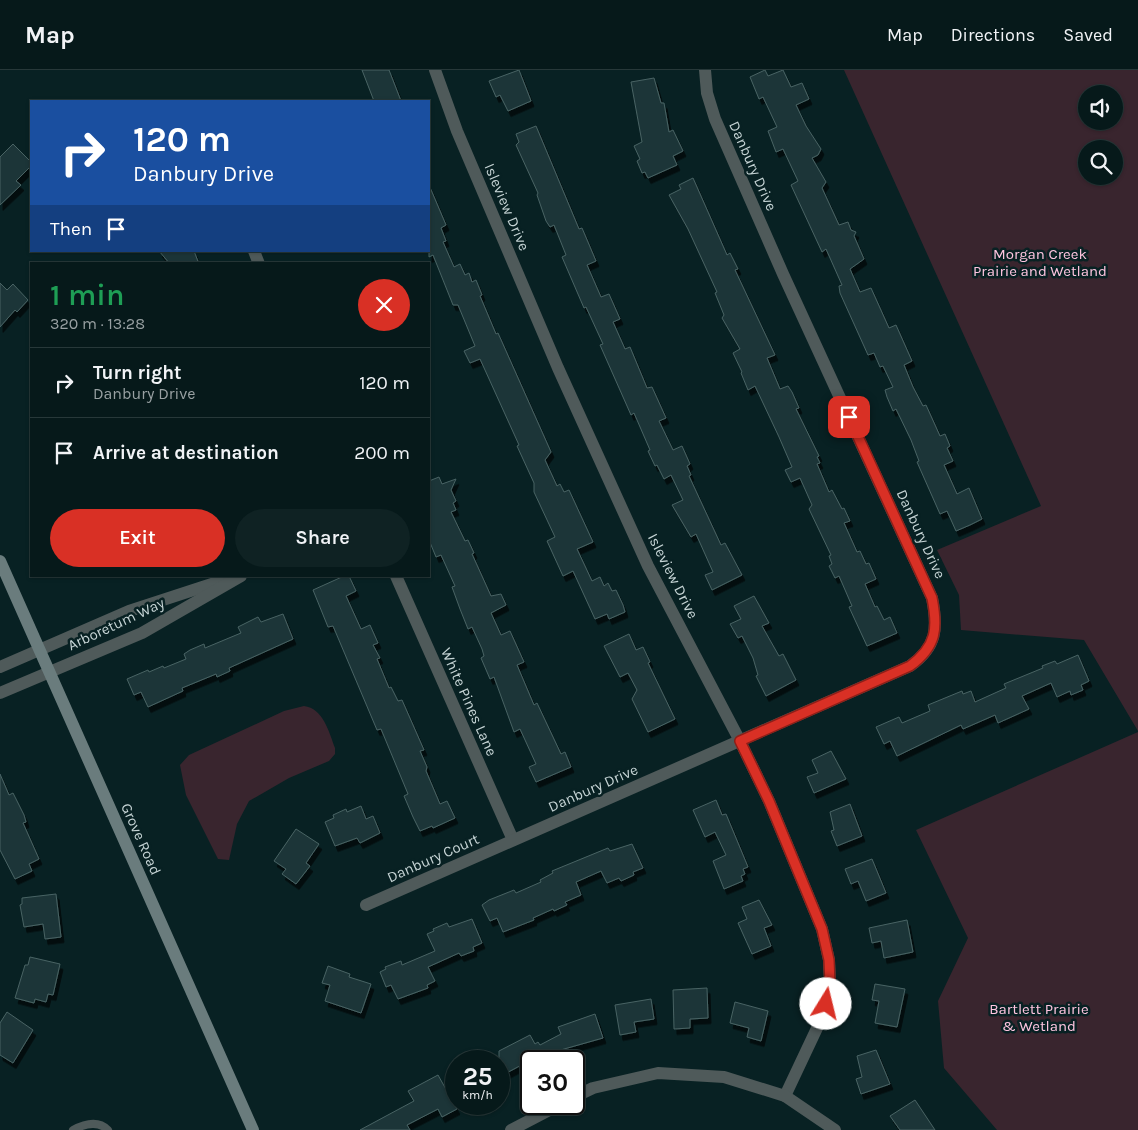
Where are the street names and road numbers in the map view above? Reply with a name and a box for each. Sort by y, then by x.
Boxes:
street label: Danbury Drive [725,118,781,214]
street label: Isleview Drive [481,161,533,253]
street label: Danbury Drive [893,487,949,581]
street label: Isleview Drive [644,530,702,622]
street label: Arboretum Way [65,594,167,654]
street label: White Pines Lane [437,645,501,759]
street label: Danbury Drive [545,760,641,816]
street label: Grove Road [117,800,165,878]
street label: Danbury Court [384,830,482,886]

